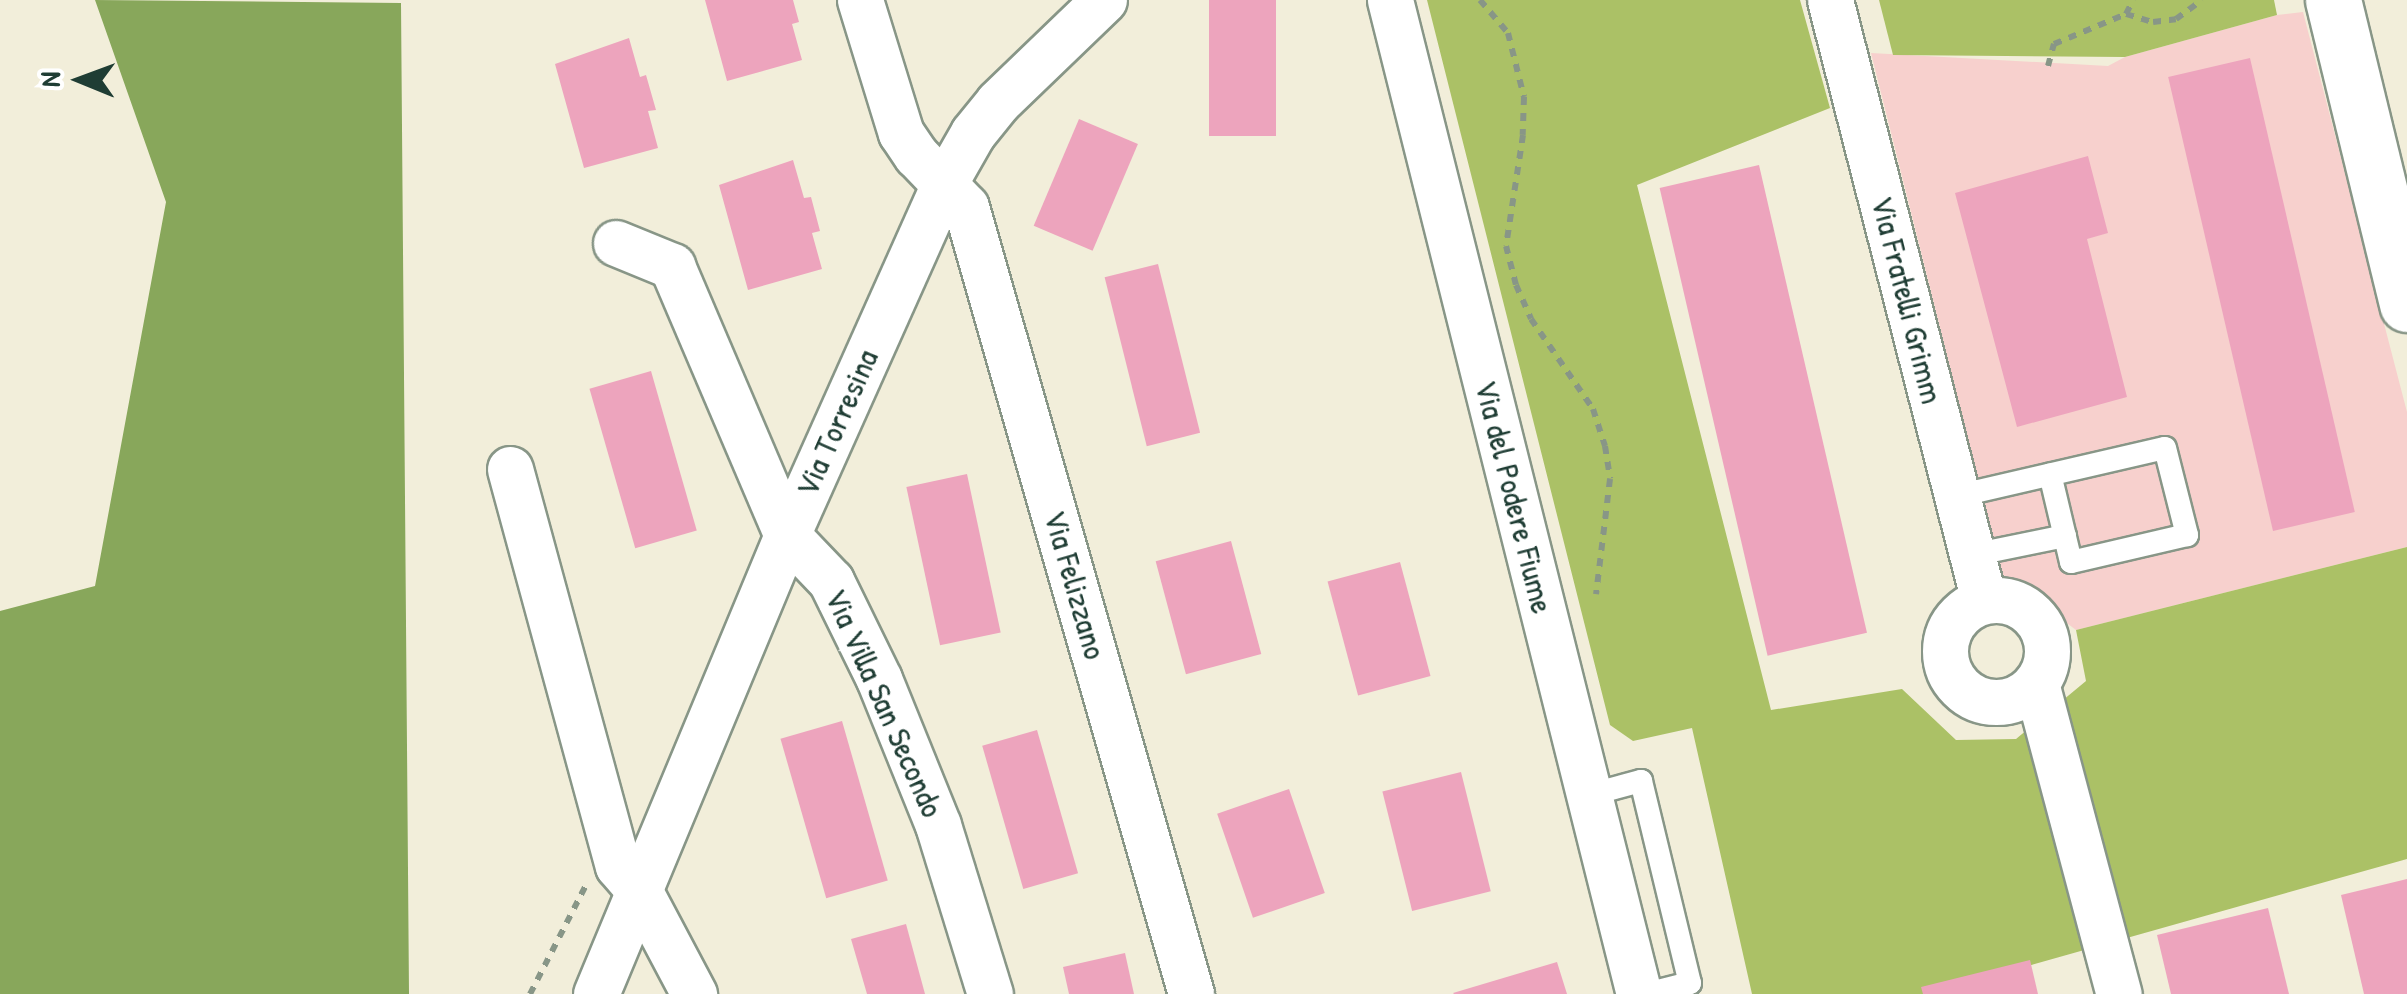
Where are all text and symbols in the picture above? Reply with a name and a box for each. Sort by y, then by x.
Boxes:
north arrow [30,30,130,130]
text: N [31,72,69,87]
street label: Via Fratelli Grimm [1863,192,1951,408]
street label: Via Torresina [788,344,886,502]
street label: Via del Podere Fiume [1467,377,1561,617]
street label: Via Felizzano [1035,506,1115,664]
street label: Via Villa San Secondo [817,583,951,823]

